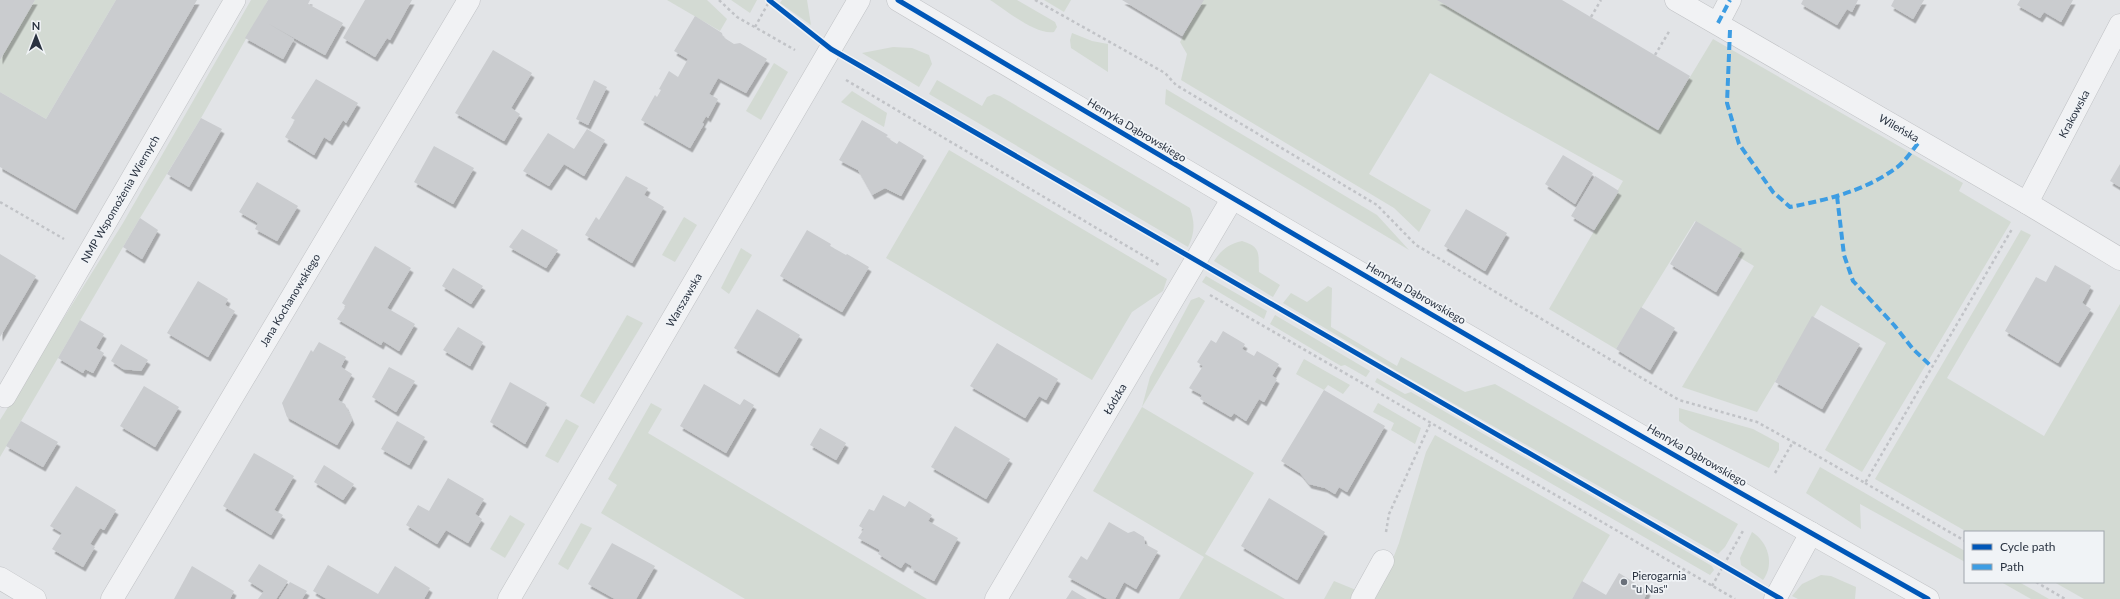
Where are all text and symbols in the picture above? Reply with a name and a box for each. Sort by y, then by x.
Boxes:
north arrow [16,16,56,56]
text: N [32,19,40,32]
street label: Krakowska [2055,88,2092,140]
street label: Henryka Dąbrowskiego [1086,95,1189,164]
street label: Wileńska [1877,111,1922,144]
street label: NMP Wspomożenia Wiernych [78,133,161,265]
street label: Jana Kochanowskiego [257,251,322,348]
street label: Henryka Dąbrowskiego [1364,259,1468,326]
street label: Warszawska [663,271,704,329]
street label: Łódzka [1100,381,1129,417]
street label: Henryka Dąbrowskiego [1645,421,1749,488]
legend [1964,531,2104,583]
text: Cycle path [2000,539,2055,554]
text: Path [2000,559,2024,574]
place label: Pierogarnia "u Nas" [1632,569,1686,595]
marker: Pierogarnia "u Nas" [1619,577,1629,587]

